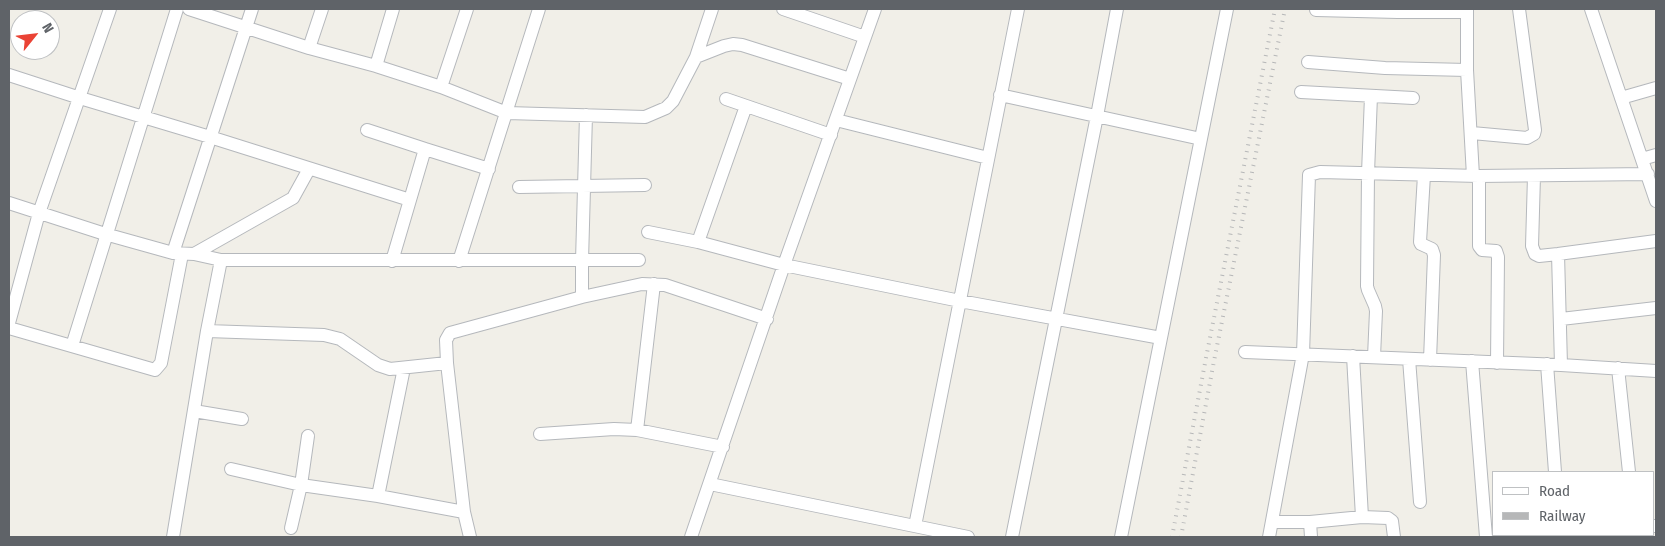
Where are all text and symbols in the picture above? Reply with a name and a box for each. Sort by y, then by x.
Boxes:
north arrow [10,10,60,60]
text: N [38,20,57,36]
legend [1492,471,1655,536]
text: Road [1539,482,1570,500]
text: Railway [1539,507,1586,525]

